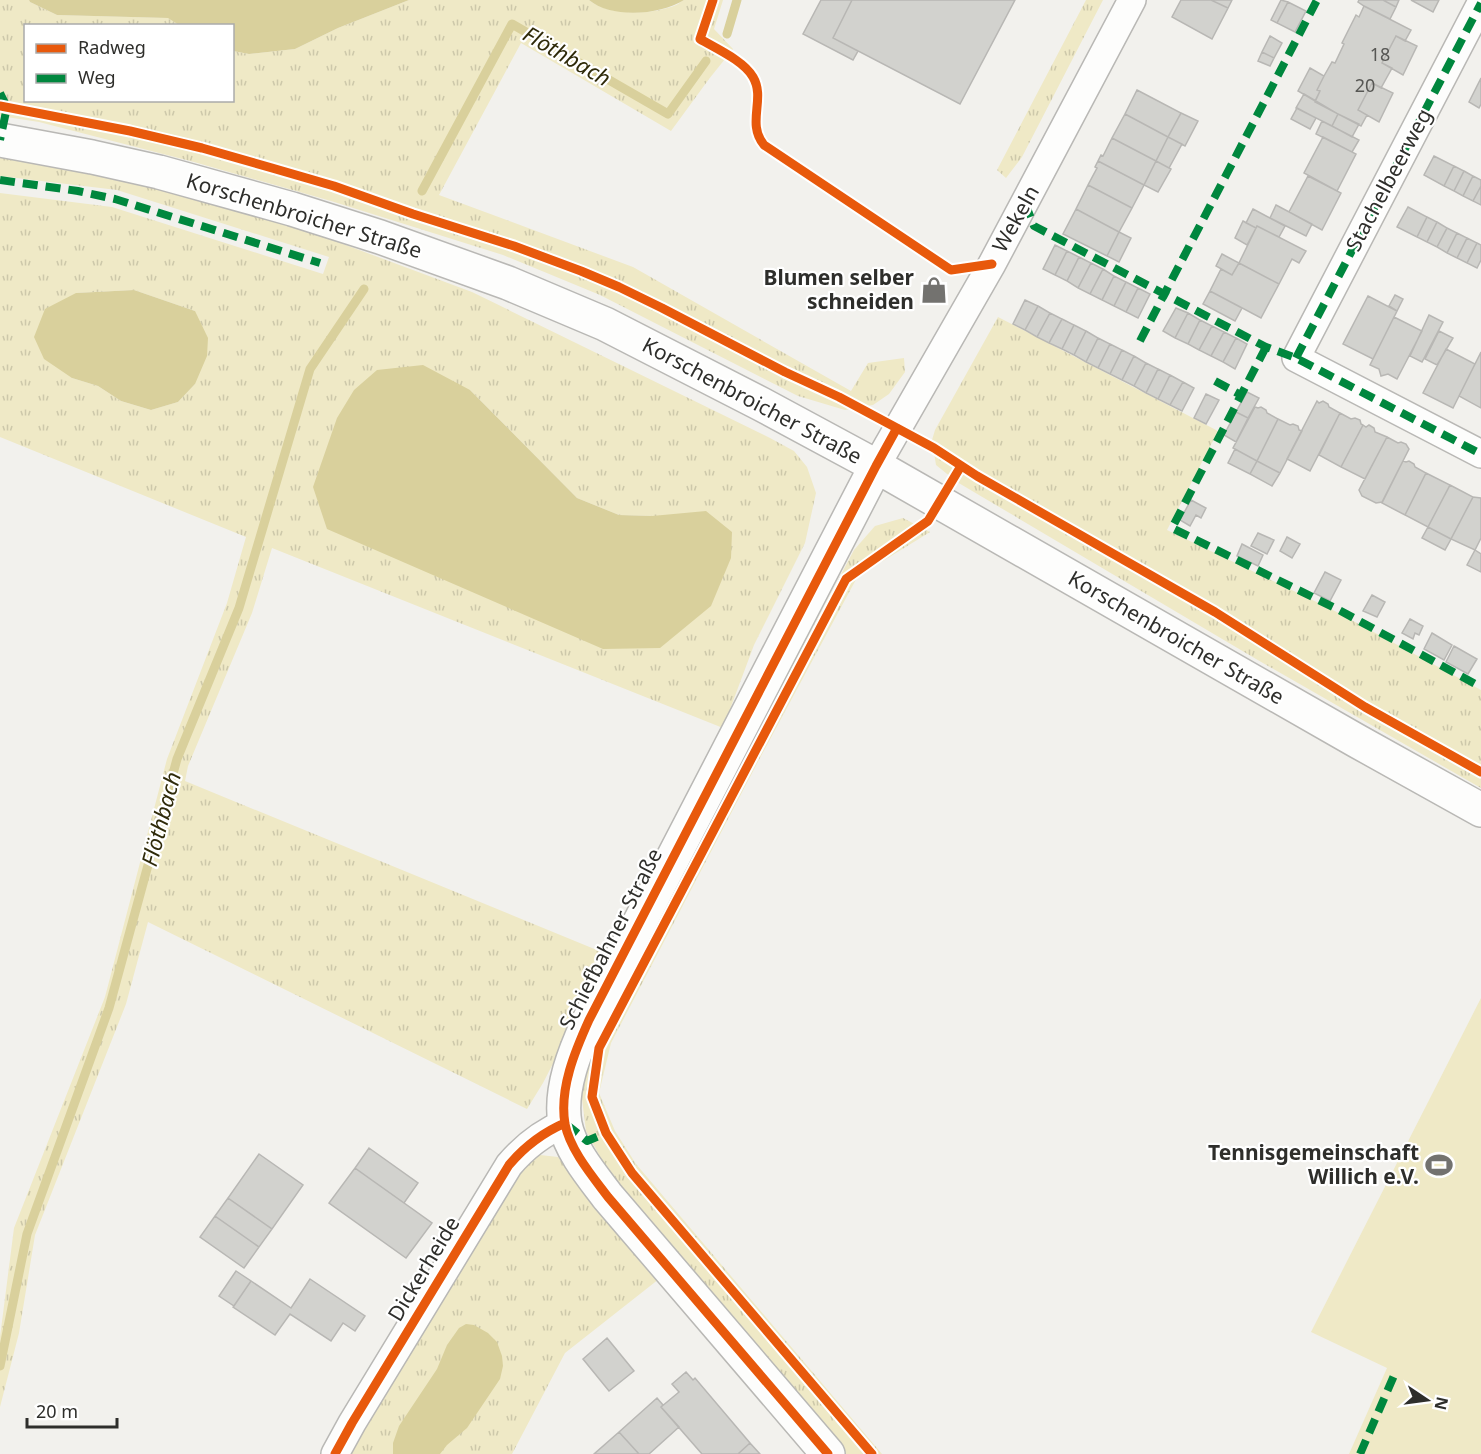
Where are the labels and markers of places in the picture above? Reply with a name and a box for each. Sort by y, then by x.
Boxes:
place label: Blumen selber schneiden [763,263,915,315]
shop icon: Blumen selber schneiden [919,275,949,305]
place label: Tennisgemeinschaft Willich e.V. [1208,1138,1419,1190]
sports icon: Tennisgemeinschaft Willich e.V. [1424,1150,1454,1180]

